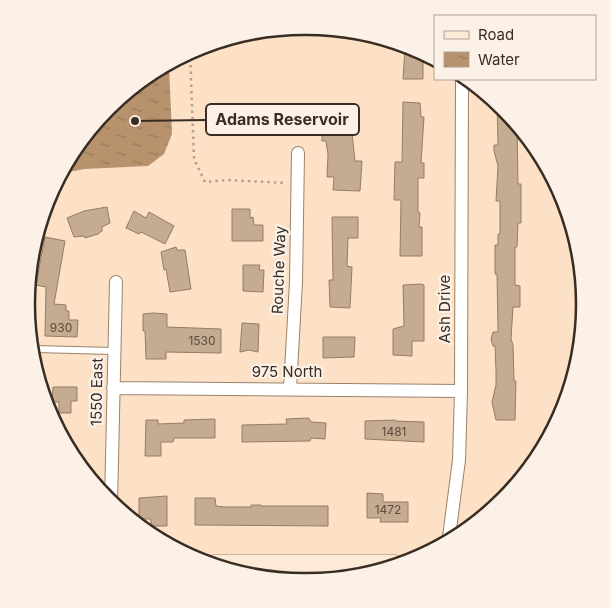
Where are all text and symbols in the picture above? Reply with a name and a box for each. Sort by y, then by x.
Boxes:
legend [434,15,596,80]
text: Road [478,25,514,44]
text: Water [478,50,520,69]
callout: Adams Reservoir [206,104,359,135]
text: Adams Reservoir [215,109,349,129]
street label: Rouche Way [267,225,290,314]
street label: Ash Drive [435,275,454,343]
house number: 930 [50,320,72,335]
house number: 1530 [188,333,216,348]
street label: 1550 East [86,358,107,426]
street label: 975 North [252,362,322,381]
house number: 1481 [382,424,406,439]
house number: 1472 [375,502,401,517]

